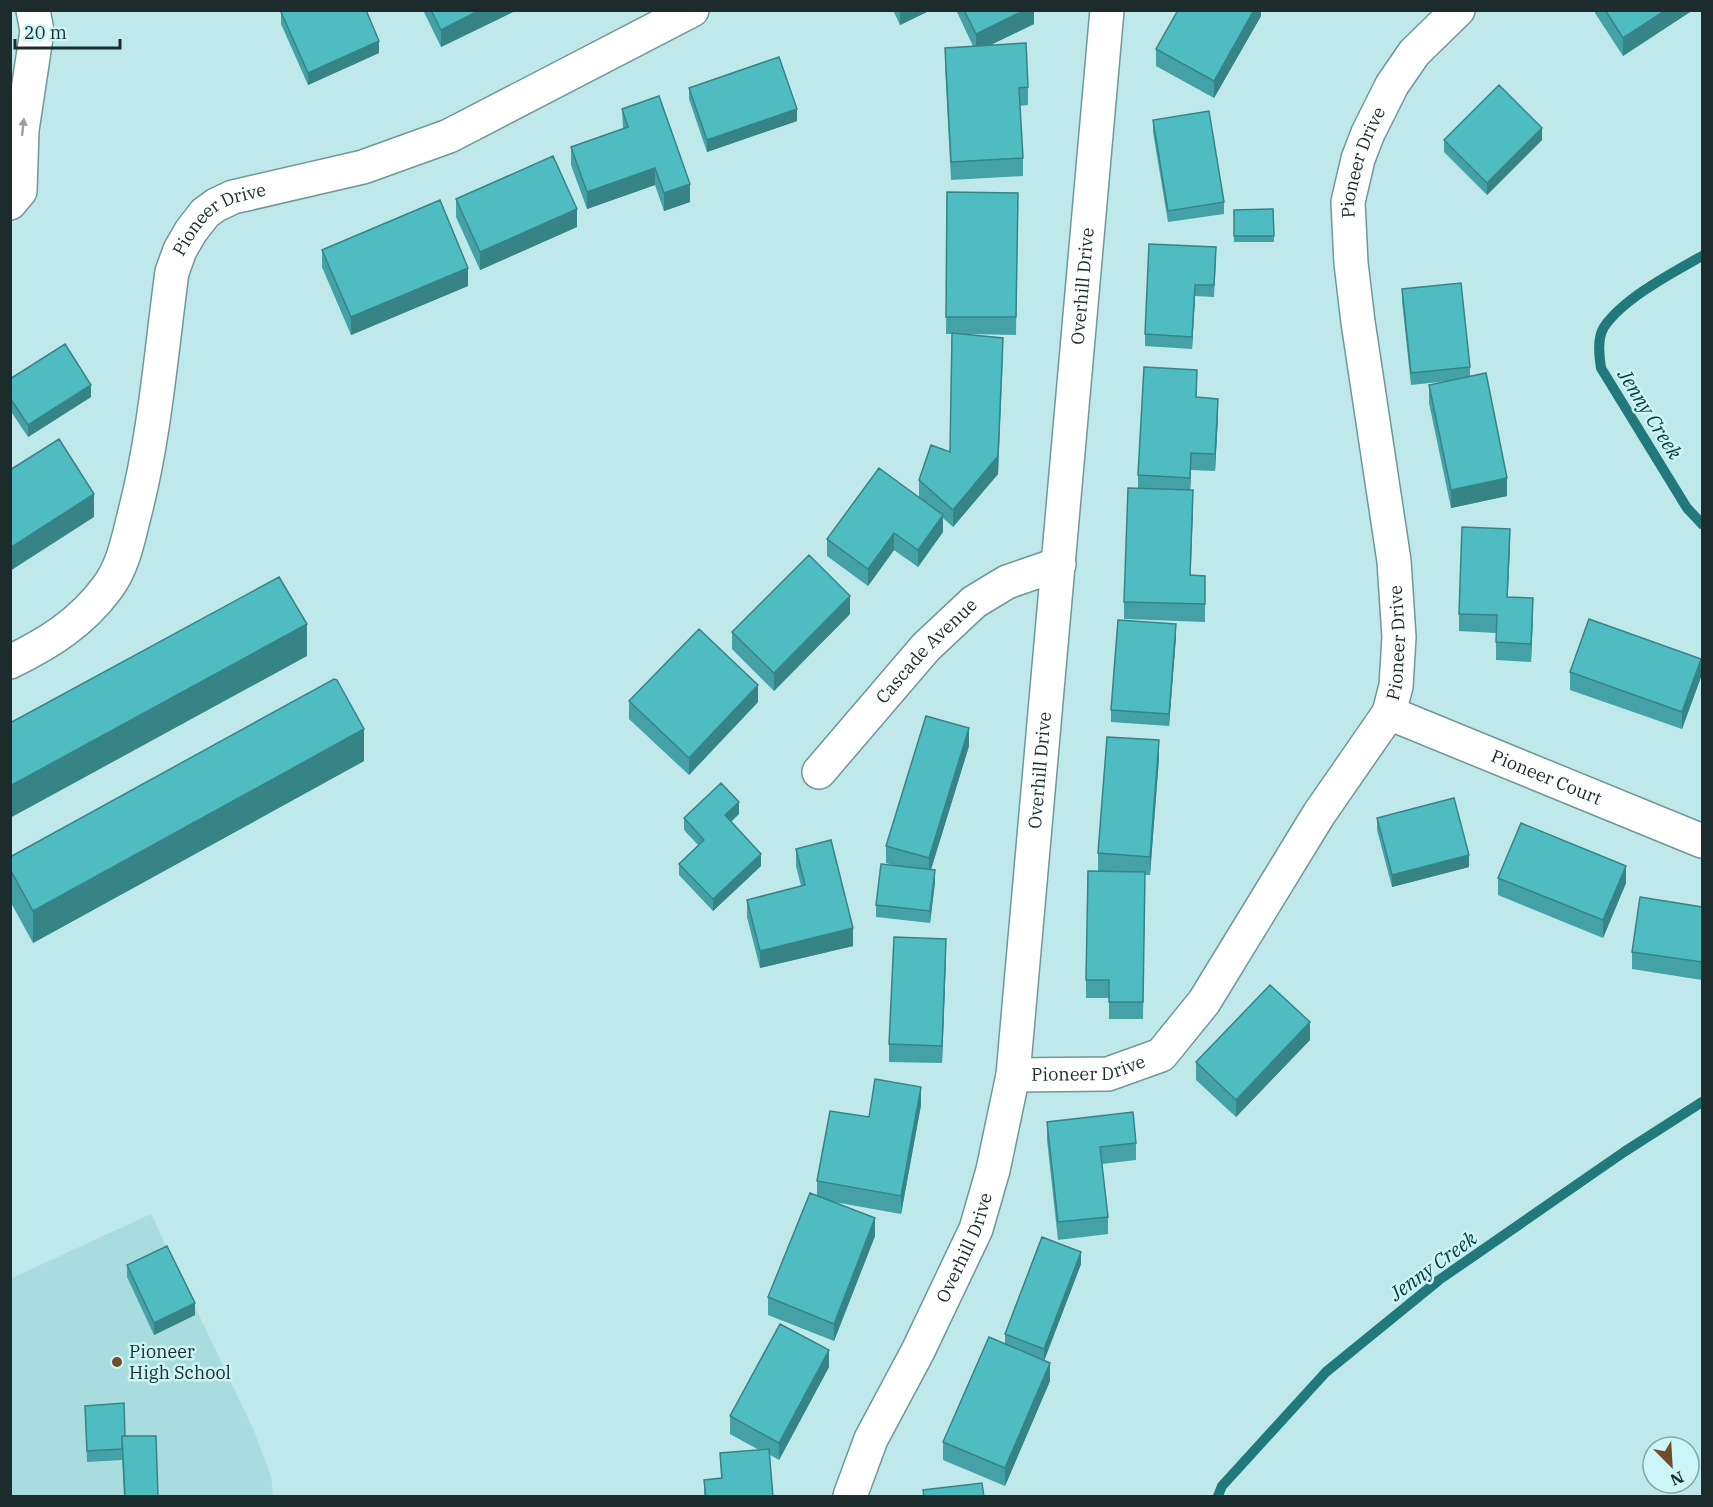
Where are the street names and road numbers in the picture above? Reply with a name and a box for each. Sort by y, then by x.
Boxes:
street label: Pioneer Drive [1336,103,1390,219]
street label: Pioneer Drive [167,178,268,260]
street label: Overhill Drive [1066,227,1099,346]
street label: Pioneer Drive [1381,584,1410,703]
street label: Cascade Avenue [871,593,982,708]
street label: Overhill Drive [1023,711,1056,830]
street label: Pioneer Court [1488,744,1605,810]
street label: Pioneer Drive [1031,1050,1148,1086]
street label: Overhill Drive [931,1190,997,1306]

